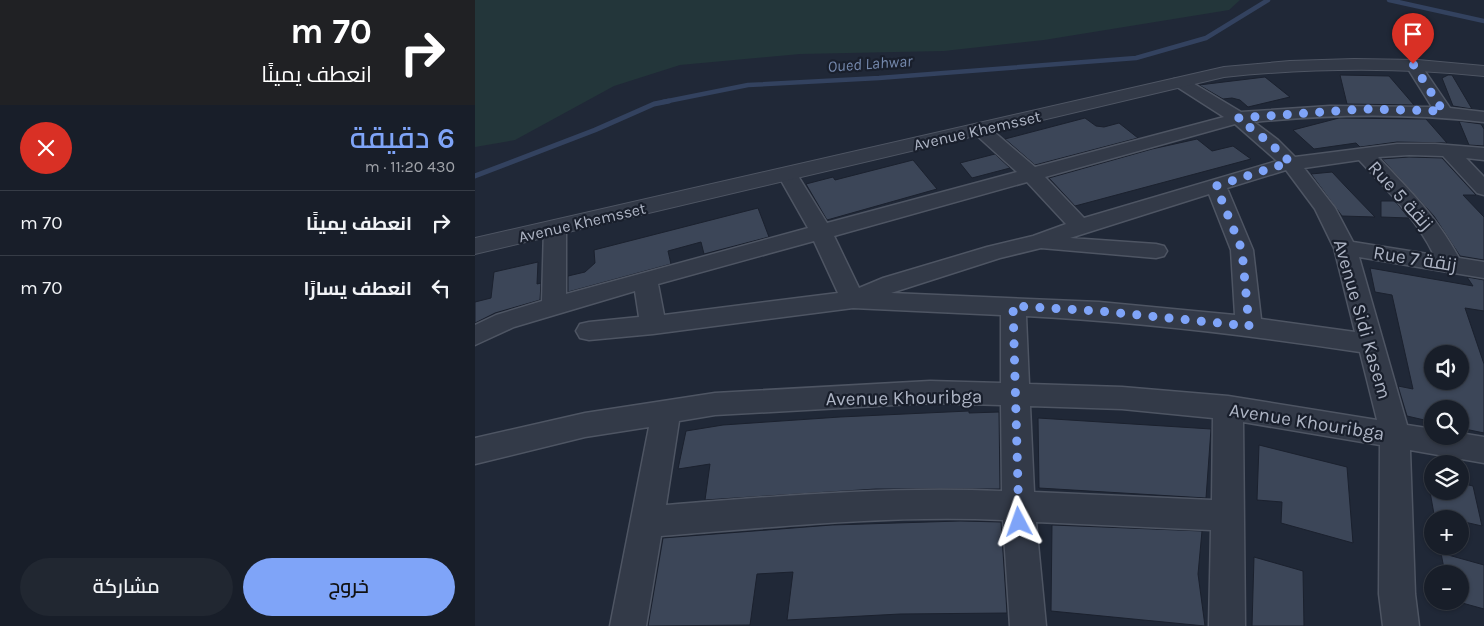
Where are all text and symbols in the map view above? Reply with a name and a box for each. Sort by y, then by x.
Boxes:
text: 70 m [290,11,372,52]
pin [1392,13,1434,64]
icon: right [390,20,455,85]
icon: arrive [1399,20,1427,48]
water label: Oued Lahwar [827,51,914,76]
text: انعطف يمينًا [261,62,372,88]
street label: Avenue Khemsset [912,107,1043,154]
text: 6 دقيقة [350,120,455,156]
button: close [20,122,72,174]
street label: Rue 5 زنقة [1363,156,1437,235]
text: 430 m · 11:20 [365,157,455,176]
street label: Avenue Khemsset [517,199,648,246]
icon: right [427,209,455,237]
text: 70 m [20,212,63,234]
text: انعطف يمينًا [306,213,412,235]
street label: Avenue Sidi Kasem [1329,237,1395,402]
street label: Rue 7 زنقة [1372,242,1458,276]
icon: left [427,274,455,302]
text: 70 m [20,277,63,299]
text: انعطف يسارًا [304,278,412,300]
map controls [1424,345,1469,610]
button: sound [1424,345,1469,390]
street label: Avenue Khouribga [825,386,983,410]
street label: Avenue Khouribga [1228,399,1386,445]
button: search [1424,400,1469,445]
button: layers [1424,455,1469,500]
position arrow [992,495,1044,547]
button: + [1424,510,1469,555]
button: مشاركة [20,558,233,616]
button: خروج [243,558,455,616]
button: − [1424,565,1469,610]

